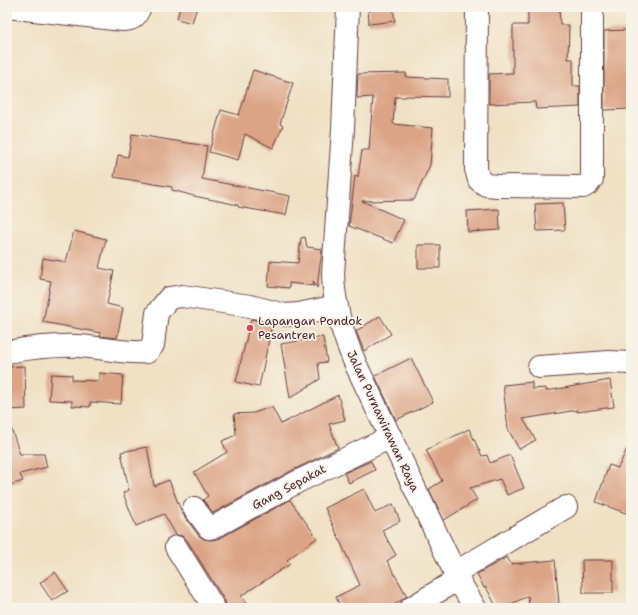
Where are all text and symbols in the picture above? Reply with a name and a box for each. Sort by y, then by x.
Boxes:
place label: Lapangan Pondok Pesantren [258,313,362,343]
marker: Lapangan Pondok Pesantren [245,323,255,333]
street label: Jalan Purnawirawan Raya [343,348,423,495]
street label: Gang Sepakat [249,461,329,513]

